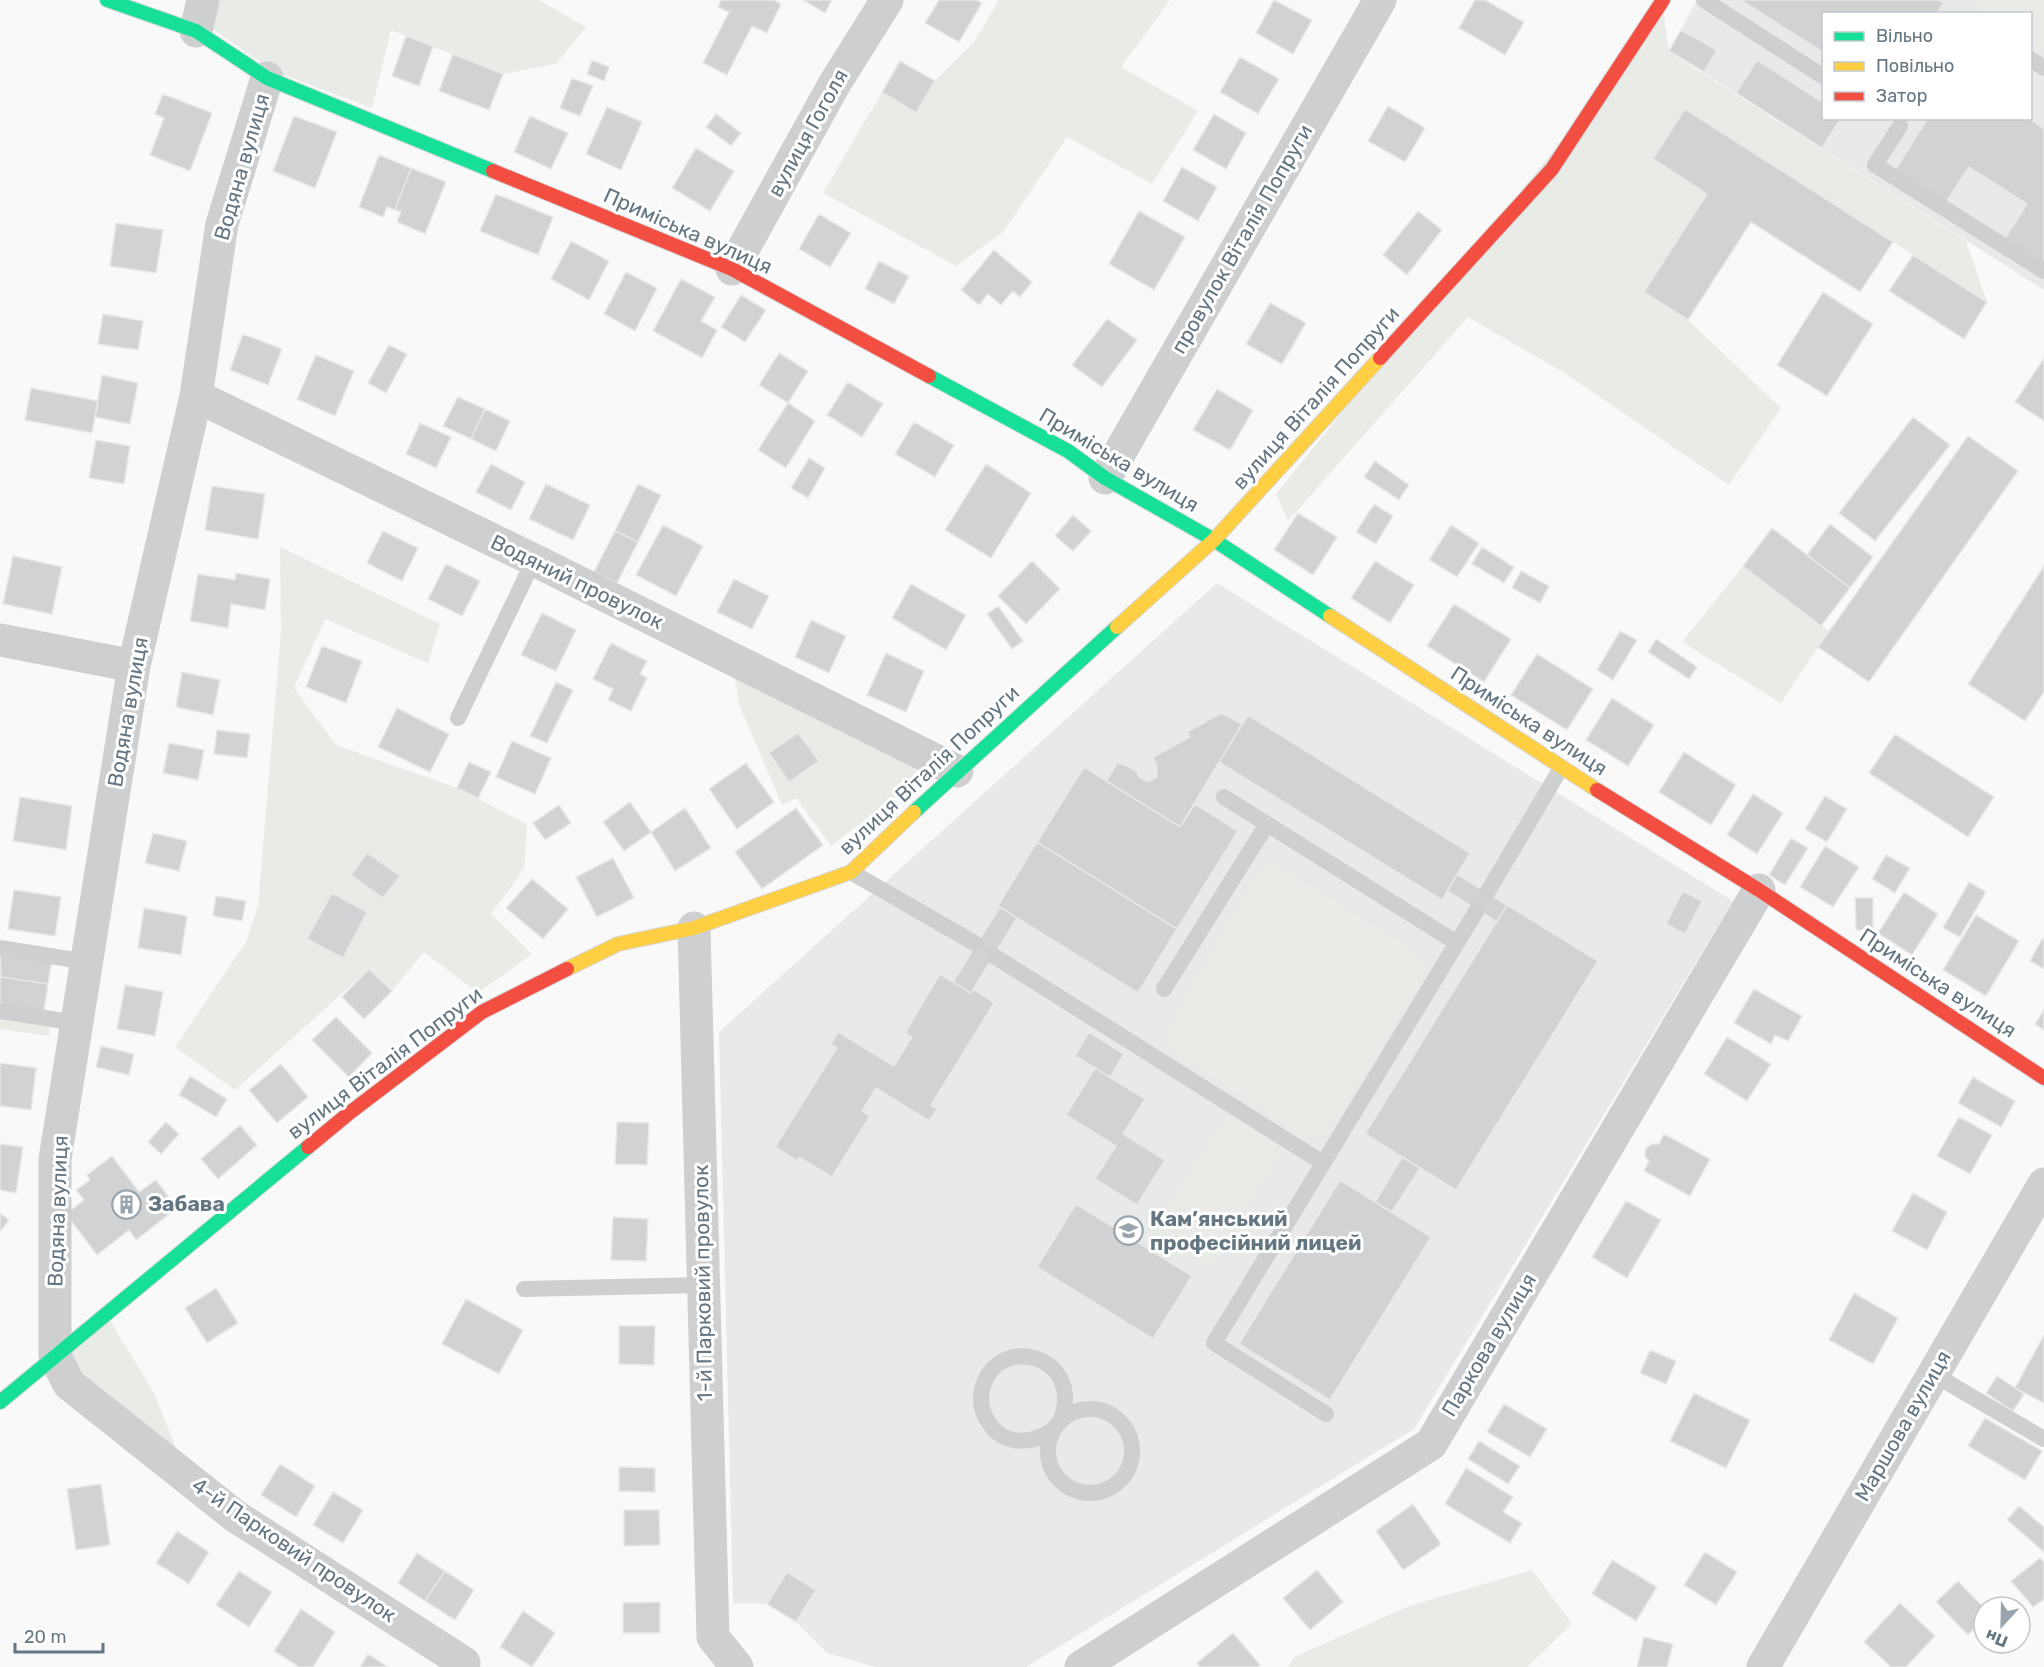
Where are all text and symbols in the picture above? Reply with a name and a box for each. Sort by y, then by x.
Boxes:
legend [1822,12,2032,120]
text: Вільно [1876,25,1933,47]
text: Повільно [1876,55,1954,77]
street label: вулиця Гоголя [762,65,853,201]
text: Затор [1876,85,1927,107]
street label: Водяна вулиця [209,91,274,243]
street label: провулок Віталія Попруги [1166,120,1318,358]
street label: Приміська вулиця [600,182,776,279]
street label: вулиця Віталія Попруги [1227,301,1404,494]
street label: Приміська вулиця [1035,402,1204,517]
street label: Водяний провулок [487,529,668,634]
street label: Водяна вулиця [102,635,153,789]
street label: Приміська вулиця [1446,661,1612,781]
street label: вулиця Віталія Попруги [833,680,1024,860]
street label: Приміська вулиця [1855,923,2021,1043]
street label: вулиця Віталія Попруги [282,981,487,1144]
street label: Водяна вулиця [42,1135,73,1287]
street label: 1-й Парковий провулок [688,1164,717,1402]
building icon: Забава [111,1188,143,1220]
place label: Забава [148,1191,225,1216]
place label: Кам’янський професійний лицей [1150,1206,1361,1255]
school or university icon: Кам’янський професійний лицей [1113,1215,1145,1247]
street label: Паркова вулиця [1436,1269,1541,1421]
street label: Маршова вулиця [1849,1346,1956,1506]
street label: 4-й Парковий провулок [188,1472,401,1627]
north arrow [1972,1595,2032,1655]
scale bar [15,1616,104,1654]
text: Пн [1983,1625,2010,1651]
text: 20 m [24,1626,66,1648]

